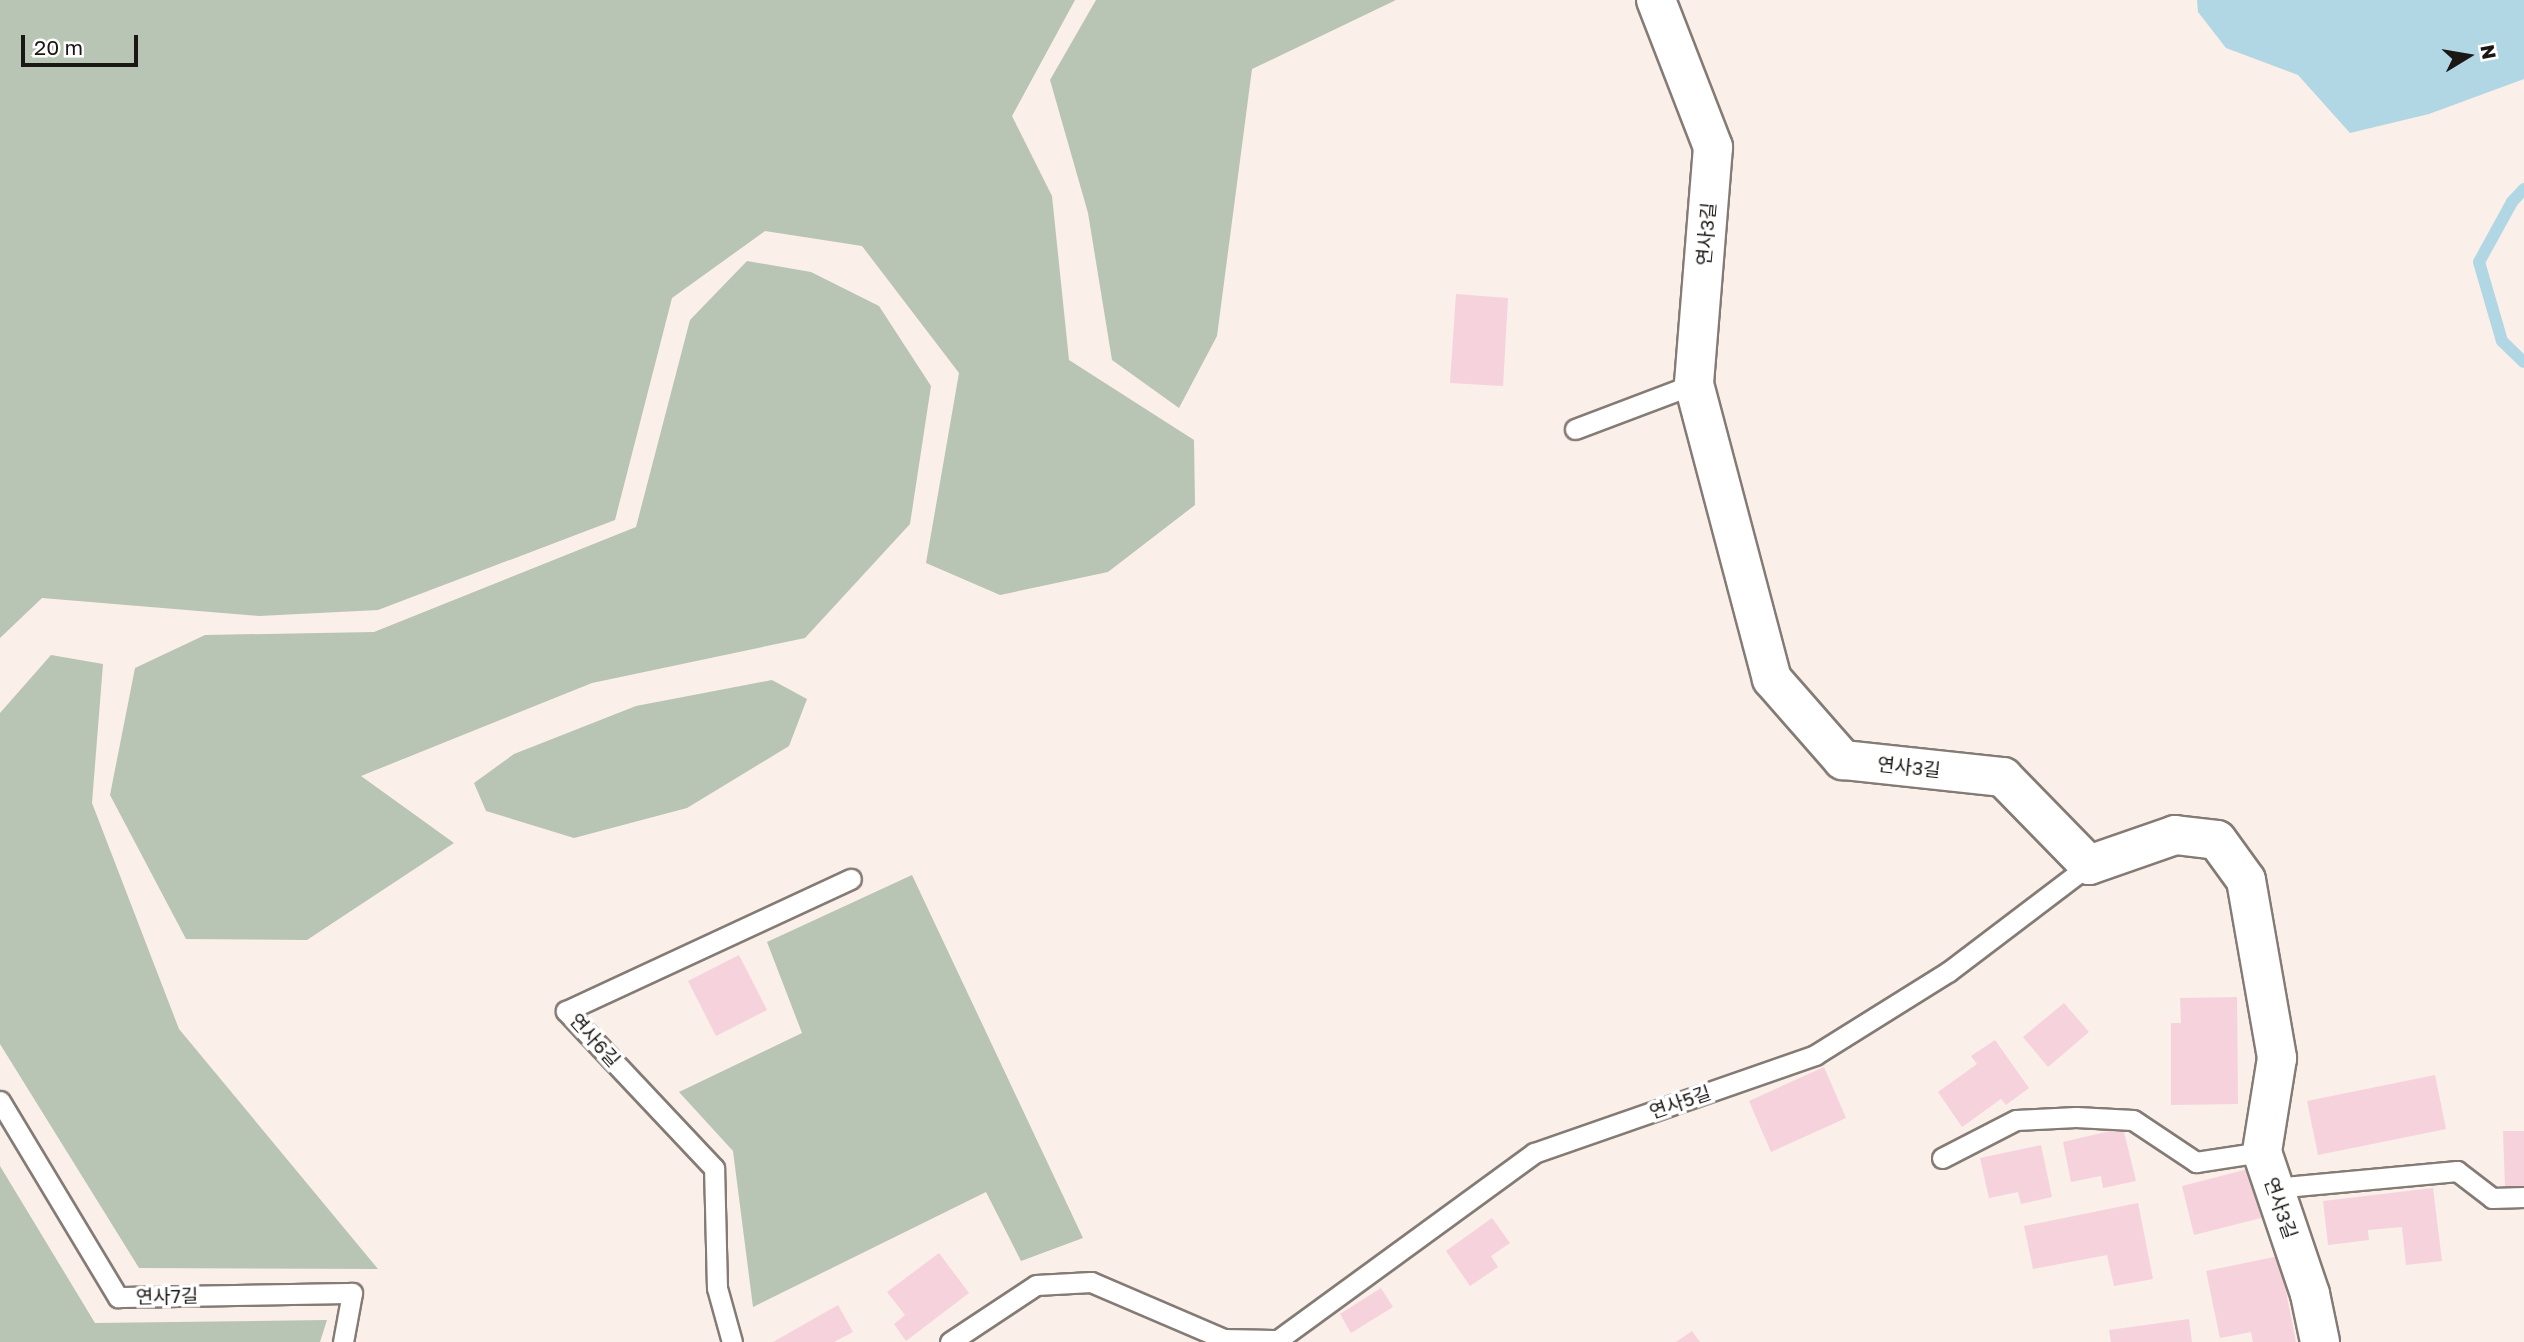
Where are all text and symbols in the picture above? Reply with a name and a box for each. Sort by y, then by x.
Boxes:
scale bar [24,21,142,65]
north arrow [2433,21,2503,91]
text: 20 m [34,34,83,60]
text: N [2476,43,2502,61]
street label: 연사3길 [1692,201,1720,267]
street label: 연사3길 [1876,752,1942,782]
street label: 연사6길 [565,1009,625,1071]
street label: 연사5길 [1646,1081,1714,1123]
street label: 연사3길 [2260,1174,2302,1242]
street label: 연사7길 [136,1284,198,1308]

